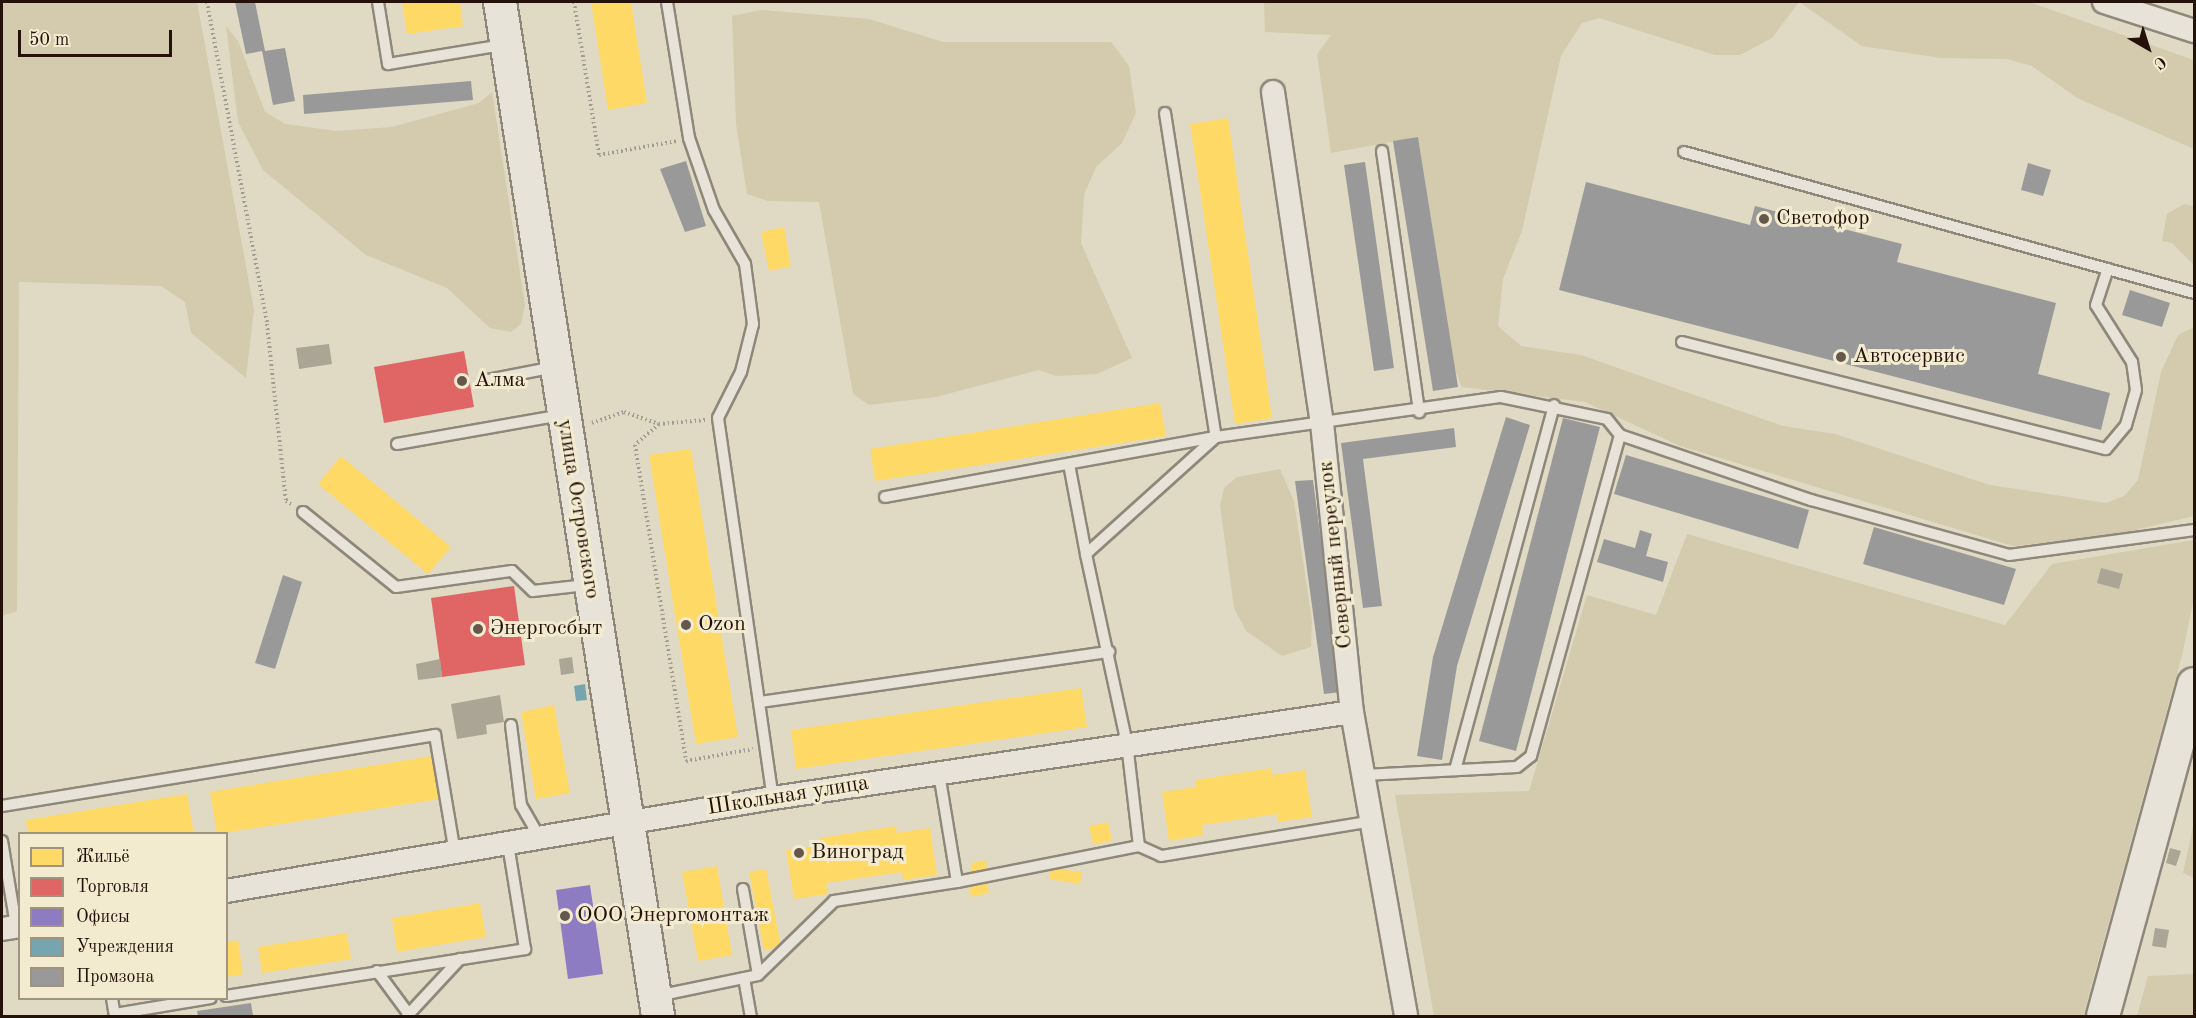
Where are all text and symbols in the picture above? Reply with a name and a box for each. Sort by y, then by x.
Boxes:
scale bar [21,18,176,56]
north arrow [2118,18,2178,78]
text: 50 m [29,31,69,49]
text: С [2150,52,2168,72]
place label: Светофор [1776,206,1870,232]
marker: Светофор [1757,212,1771,226]
place label: Автосервис [1853,344,1965,370]
marker: Автосервис [1834,350,1848,364]
place label: Алма [474,368,525,394]
marker: Алма [455,374,469,388]
street label: улица Островского [551,417,605,601]
street label: Северный переулок [1313,460,1359,650]
place label: Ozon [698,612,746,638]
place label: Энергосбыт [490,616,602,642]
marker: Ozon [679,618,693,632]
marker: Энергосбыт [471,622,485,636]
street label: Школьная улица [705,770,871,822]
legend [18,832,228,1000]
place label: Виноград [811,840,904,866]
marker: Виноград [792,846,806,860]
text: Жильё [76,848,130,866]
text: Торговля [76,878,149,896]
place label: ООО Энергомонтаж [577,903,769,929]
text: Офисы [76,908,130,926]
marker: ООО Энергомонтаж [558,909,572,923]
text: Учреждения [76,938,174,956]
text: Промзона [76,968,154,986]

